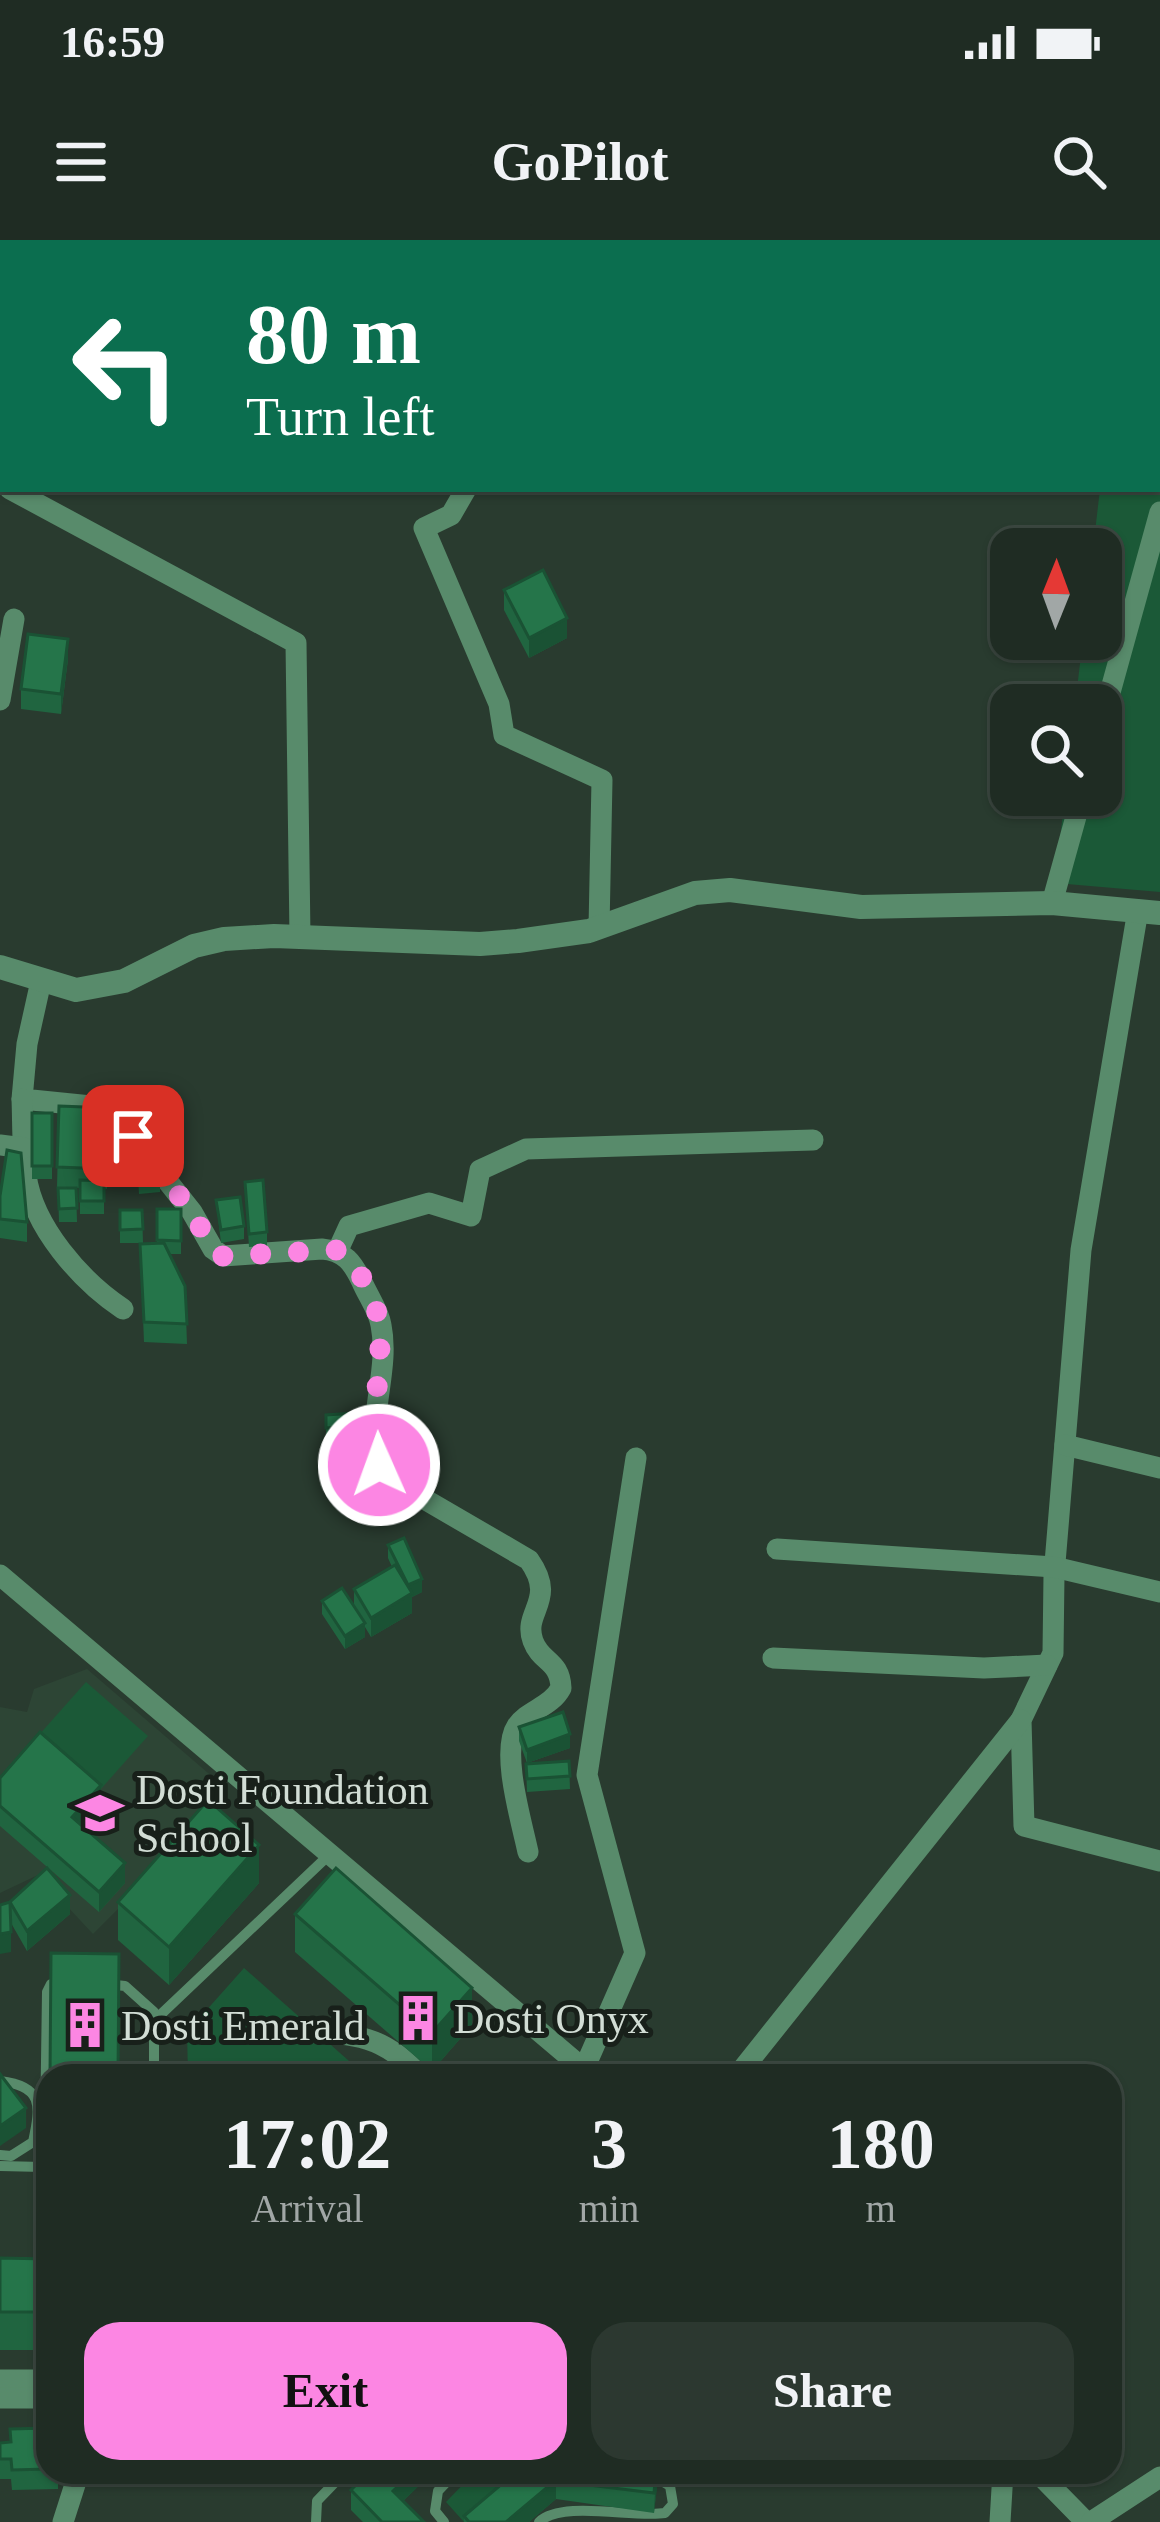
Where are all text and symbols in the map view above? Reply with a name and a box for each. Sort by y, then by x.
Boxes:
text: 16:59 [60,17,165,67]
icon: menu [48,129,114,195]
icon: search [1046,129,1112,195]
text: GoPilot [492,132,668,192]
icon: left [48,288,204,444]
text: 80 m [246,288,421,381]
text: Turn left [246,387,435,447]
north arrow [990,528,1122,660]
map controls [990,528,1122,816]
button: search [990,684,1122,816]
pin [82,1085,184,1187]
icon: arrive [100,1103,166,1169]
position arrow [316,1402,442,1528]
place label: Dosti Foundation School [136,1767,429,1861]
school or university icon: Dosti Foundation School [75,1788,125,1838]
building icon: Dosti Onyx [393,1993,443,2043]
place label: Dosti Onyx [454,1996,649,2042]
building icon: Dosti Emerald [60,2000,110,2050]
place label: Dosti Emerald [121,2003,365,2049]
text: 17:02 [223,2104,391,2184]
text: 3 [591,2104,627,2184]
text: 180 [827,2104,935,2184]
text: Arrival [251,2187,364,2230]
text: min [579,2187,639,2230]
text: m [865,2187,896,2230]
button: Exit [84,2322,567,2460]
button: Share [591,2322,1074,2460]

